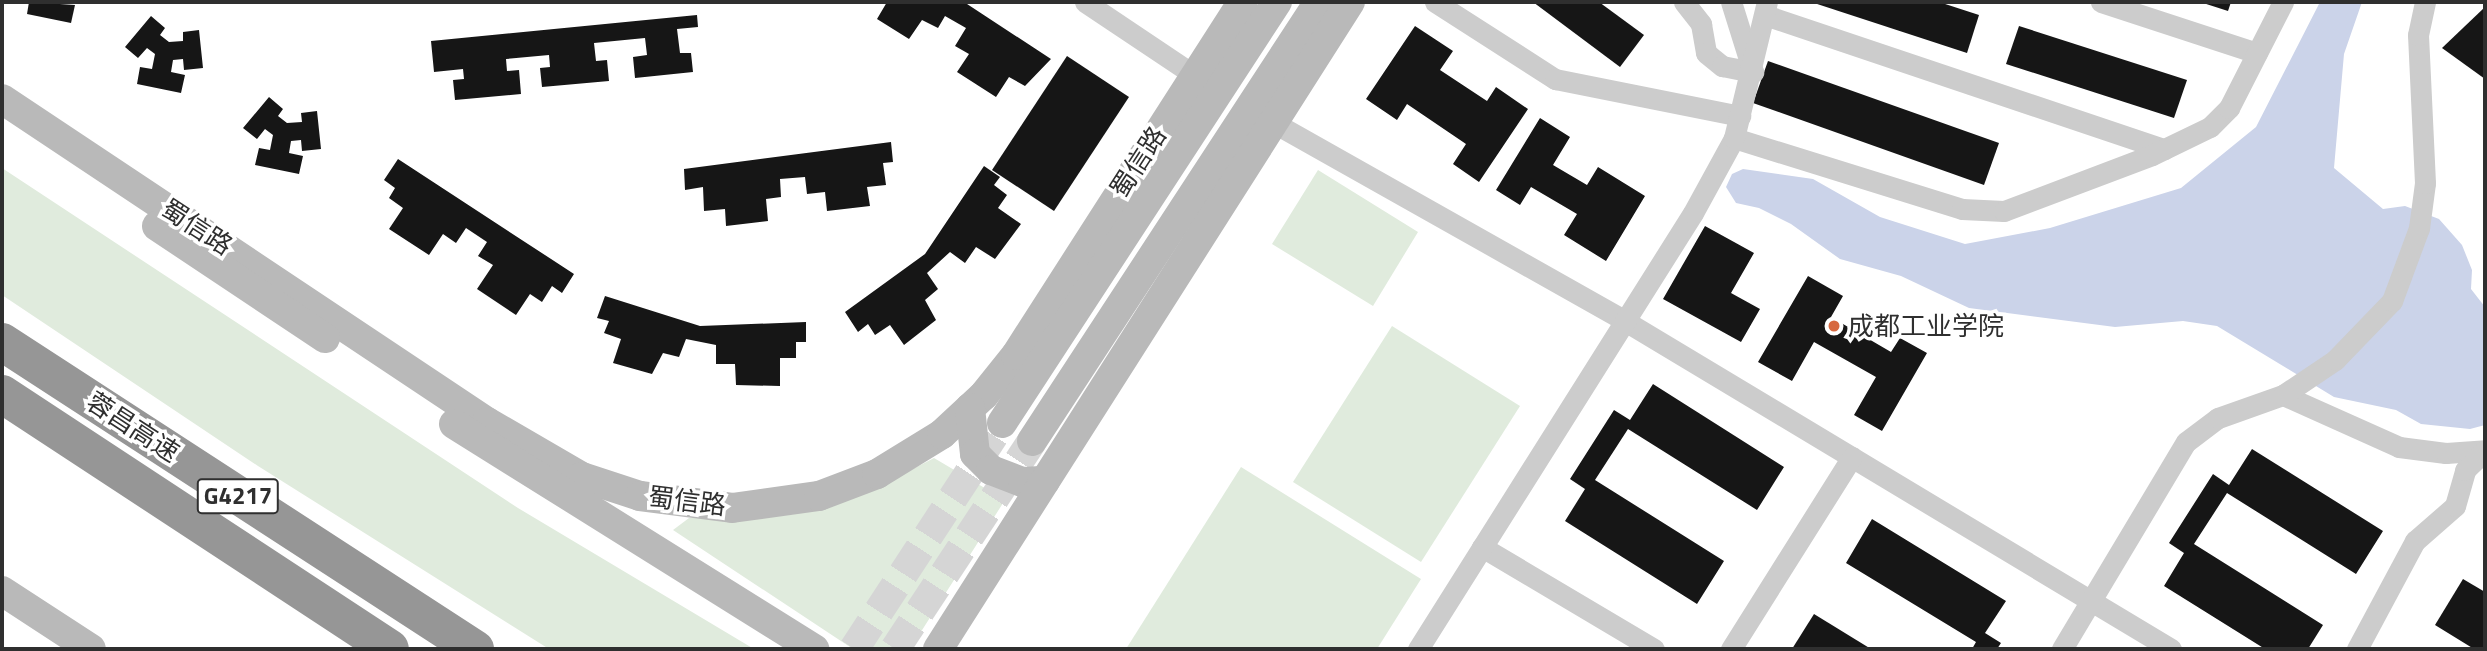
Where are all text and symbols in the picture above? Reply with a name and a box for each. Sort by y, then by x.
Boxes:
street label: 蜀信路 [1104,121,1172,203]
street label: 蜀信路 [156,193,238,261]
place label: 成都工业学院 [1848,310,2004,342]
marker: 成都工业学院 [1826,318,1842,334]
street label: 蓉昌高速 [81,386,185,468]
road number: G4217 [196,476,280,516]
street label: 蜀信路 [646,481,728,521]

